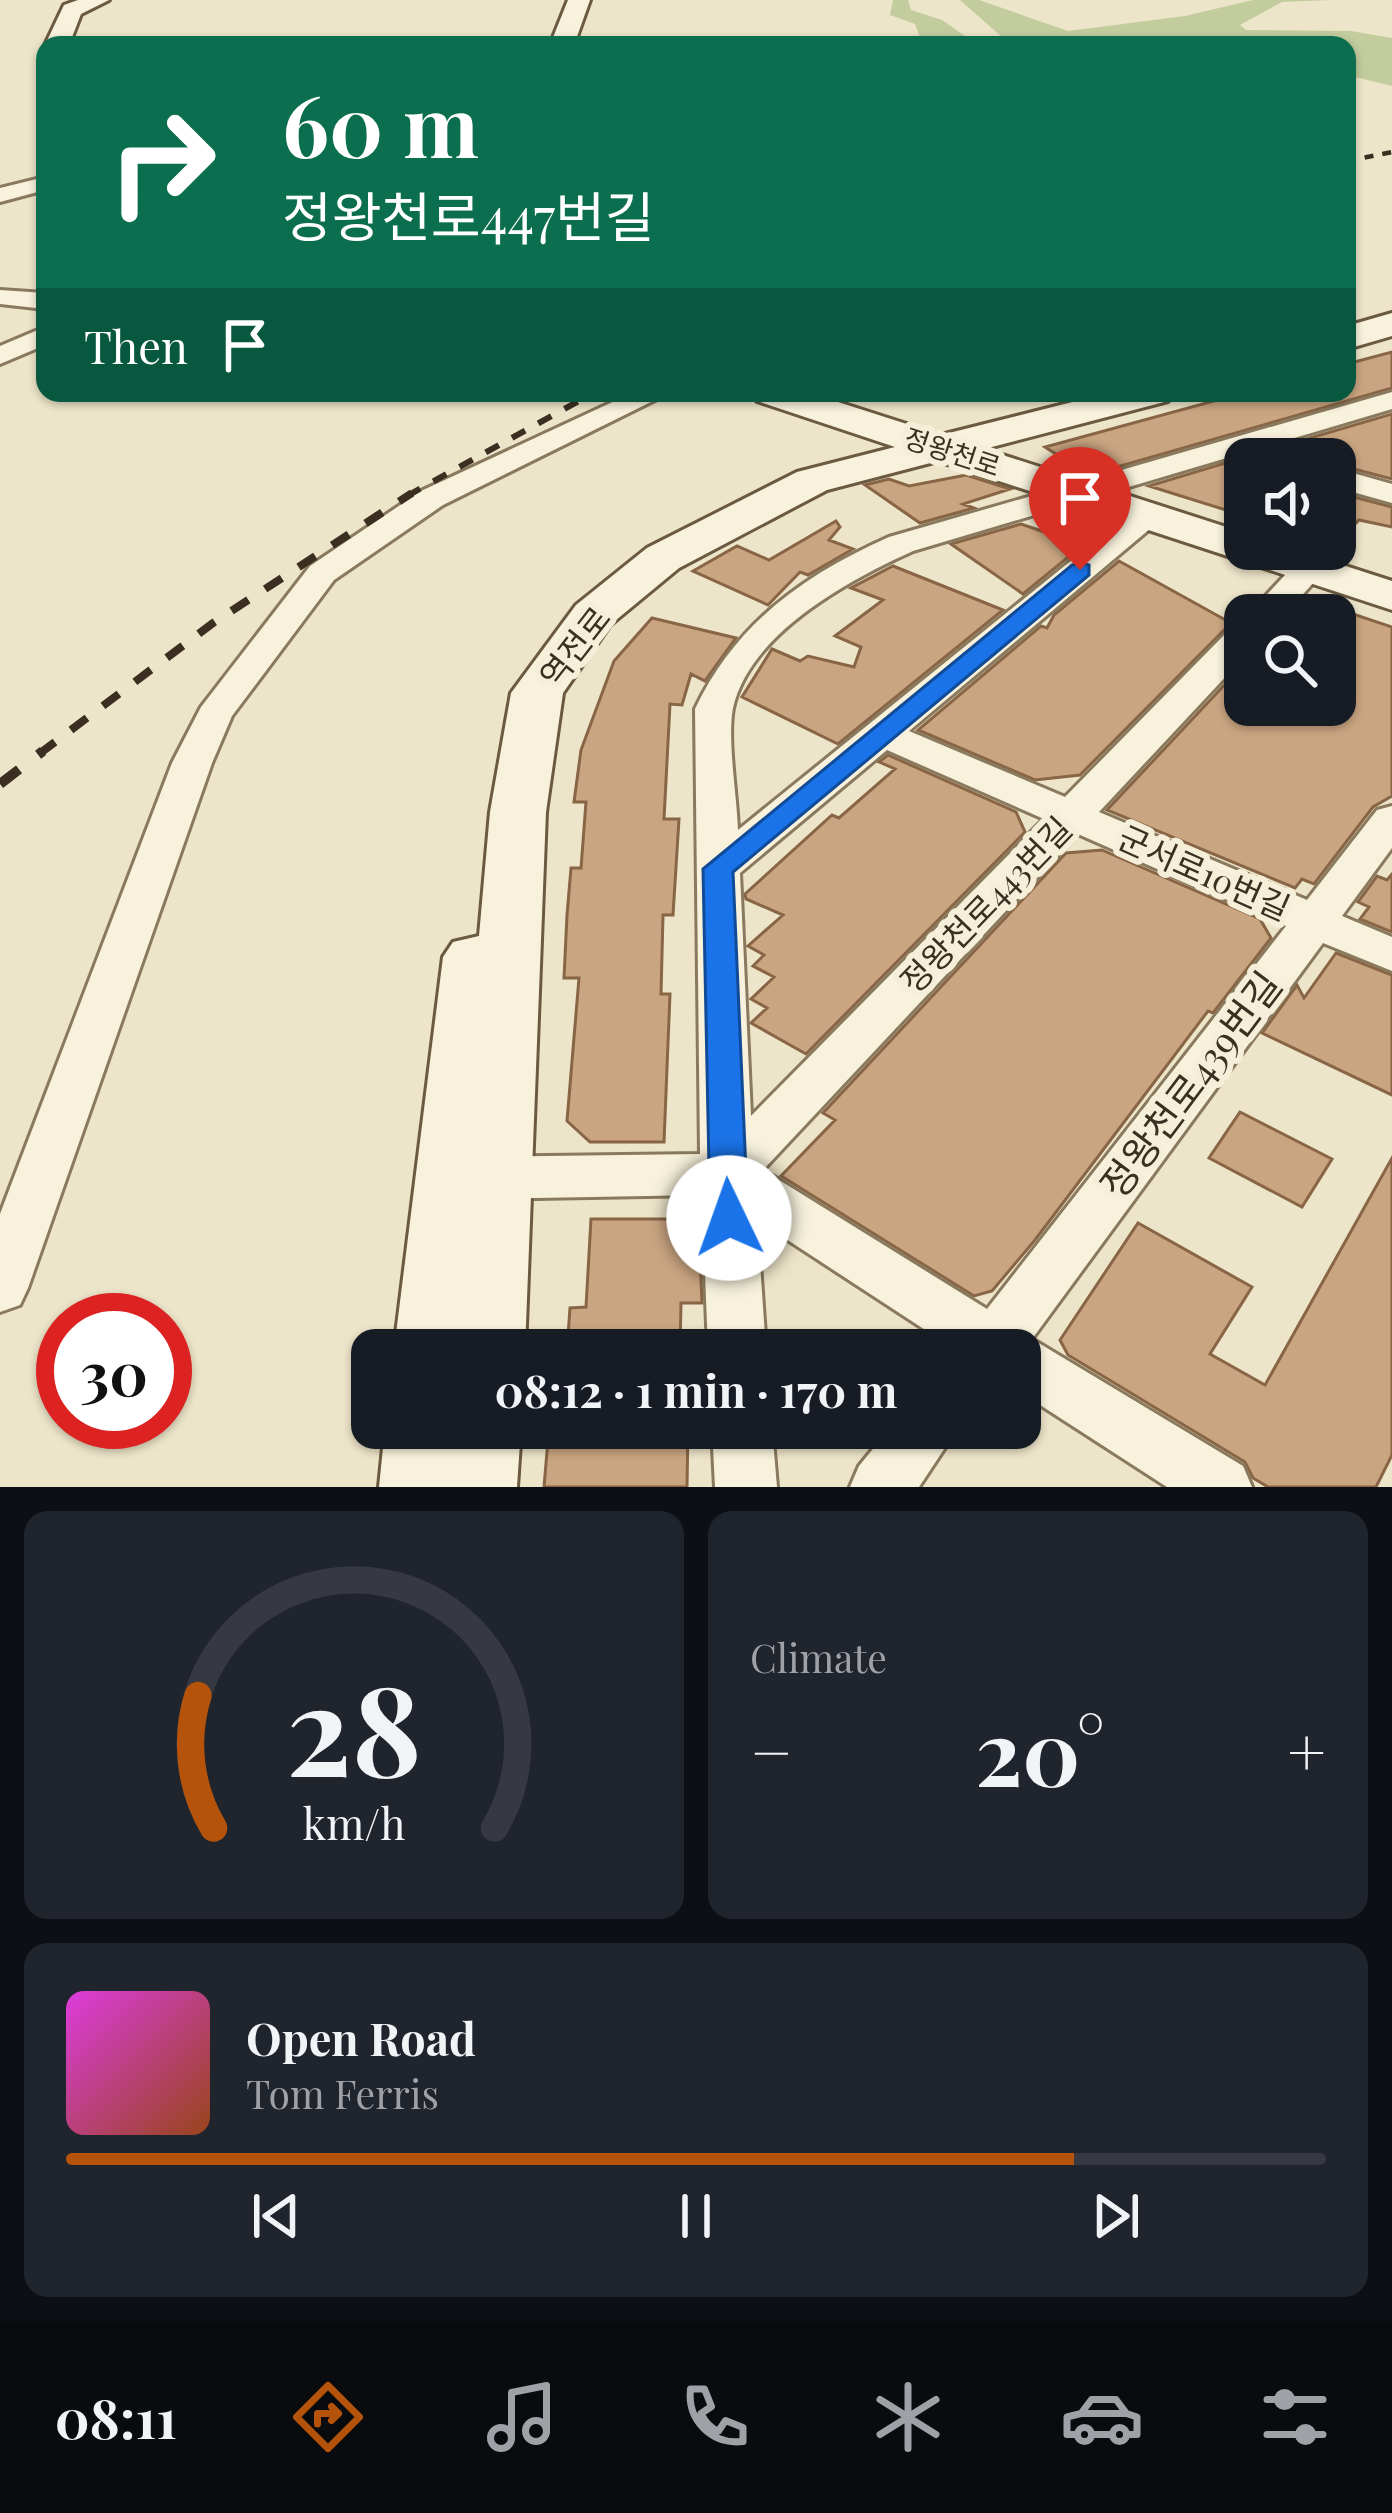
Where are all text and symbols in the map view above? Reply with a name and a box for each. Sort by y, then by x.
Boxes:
text: 60 m [282,67,479,179]
icon: right [84,84,240,240]
text: 정왕천로447번길 [282,179,655,251]
icon: arrive [212,312,278,378]
text: Then [84,315,188,375]
street label: 정왕천로 [900,419,1005,484]
map controls [1224,438,1356,726]
button: sound [1224,438,1356,570]
pin [1029,447,1131,570]
icon: arrive [1047,465,1113,531]
button: search [1224,594,1356,726]
street label: 역전로 [528,596,619,695]
street label: 정왕천로443번길 [889,806,1080,1001]
street label: 군서로10번길 [1112,814,1298,929]
street label: 정왕천로439번길 [1087,960,1292,1208]
position arrow [666,1155,792,1281]
speed limit sign: 30 [36,1293,192,1449]
text: 08:12 · 1 min · 170 m [495,1359,897,1419]
text: Climate [750,1631,887,1683]
text: 28 [286,1642,422,1808]
text: 20° [975,1690,1105,1810]
text: − [750,1706,793,1794]
text: + [1287,1706,1326,1794]
text: km/h [303,1794,405,1851]
text: Open Road [246,2007,476,2067]
text: Tom Ferris [246,2067,439,2119]
icon: previous [243,2183,309,2249]
icon: pause [663,2183,729,2249]
icon: next [1083,2183,1149,2249]
icon: directions [286,2375,370,2459]
icon: music [480,2375,564,2459]
icon: phone [673,2375,757,2459]
icon: climate [866,2375,950,2459]
icon: car [1060,2375,1144,2459]
icon: filters [1253,2375,1337,2459]
text: 08:11 [55,2381,177,2453]

